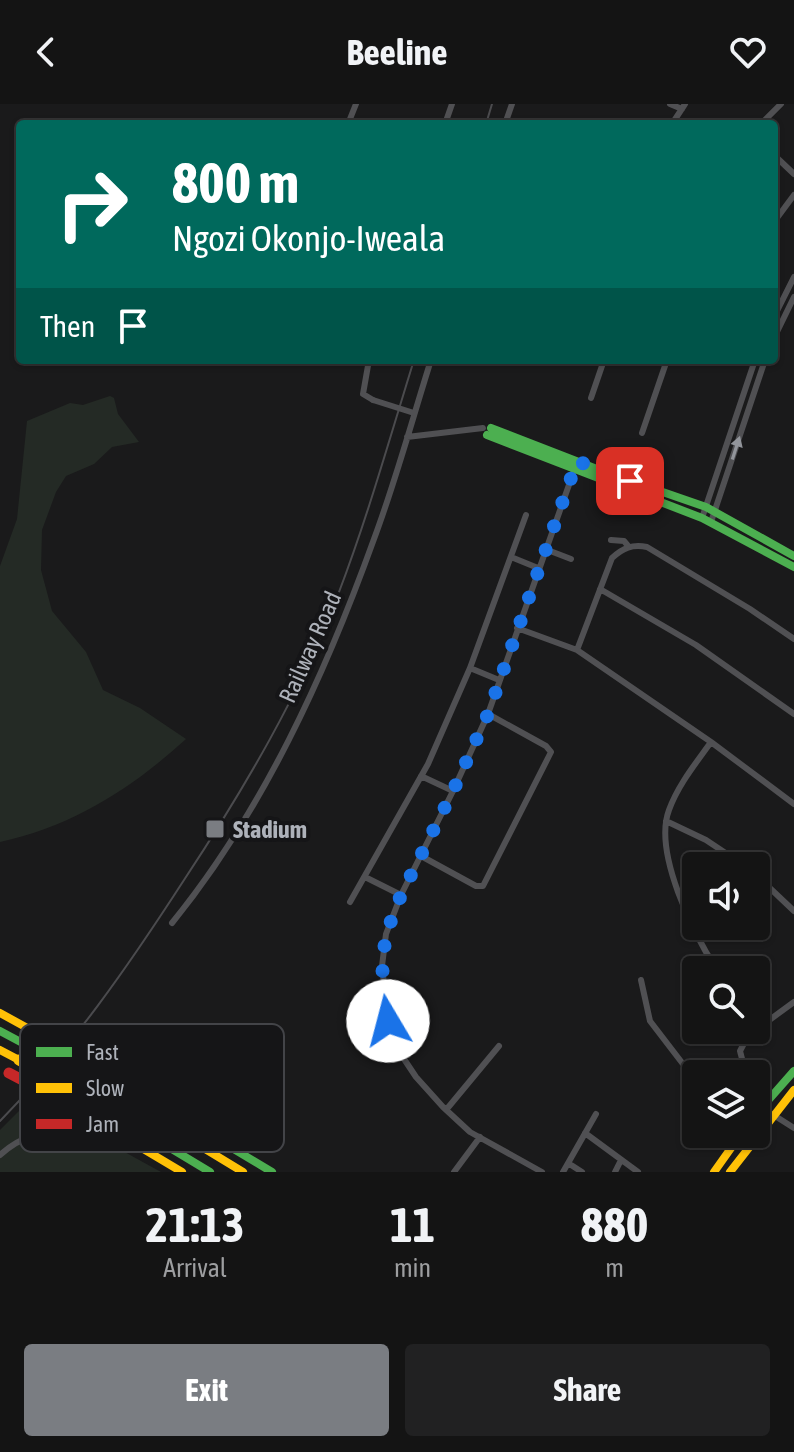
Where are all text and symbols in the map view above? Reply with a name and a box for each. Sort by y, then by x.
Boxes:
icon: back [24,30,68,74]
icon: heart [726,30,770,74]
text: Beeline [346,31,448,73]
text: 800 m [172,151,299,215]
icon: right [40,152,144,256]
text: Ngozi Okonjo-Iweala [172,217,445,259]
icon: arrive [111,304,155,348]
text: Then [40,309,95,343]
one-way arrow [730,436,743,460]
pin [596,447,664,515]
icon: arrive [608,459,652,503]
street label: Railway Road [273,587,347,707]
place label: Stadium [233,816,307,843]
marker: Stadium [204,818,226,840]
map controls [682,852,770,1148]
button: sound [682,852,770,940]
button: search [682,956,770,1044]
position arrow [346,979,430,1063]
legend [20,1024,284,1152]
text: Fast [86,1039,119,1065]
button: layers [682,1060,770,1148]
text: Slow [86,1075,124,1101]
text: Jam [86,1111,119,1137]
text: 21:13 [146,1197,244,1252]
text: 11 [390,1197,435,1252]
text: 880 [581,1197,648,1252]
text: Arrival [163,1253,227,1283]
text: min [394,1253,431,1283]
text: m [605,1253,624,1283]
button: Exit [24,1344,389,1436]
button: Share [405,1344,770,1436]

